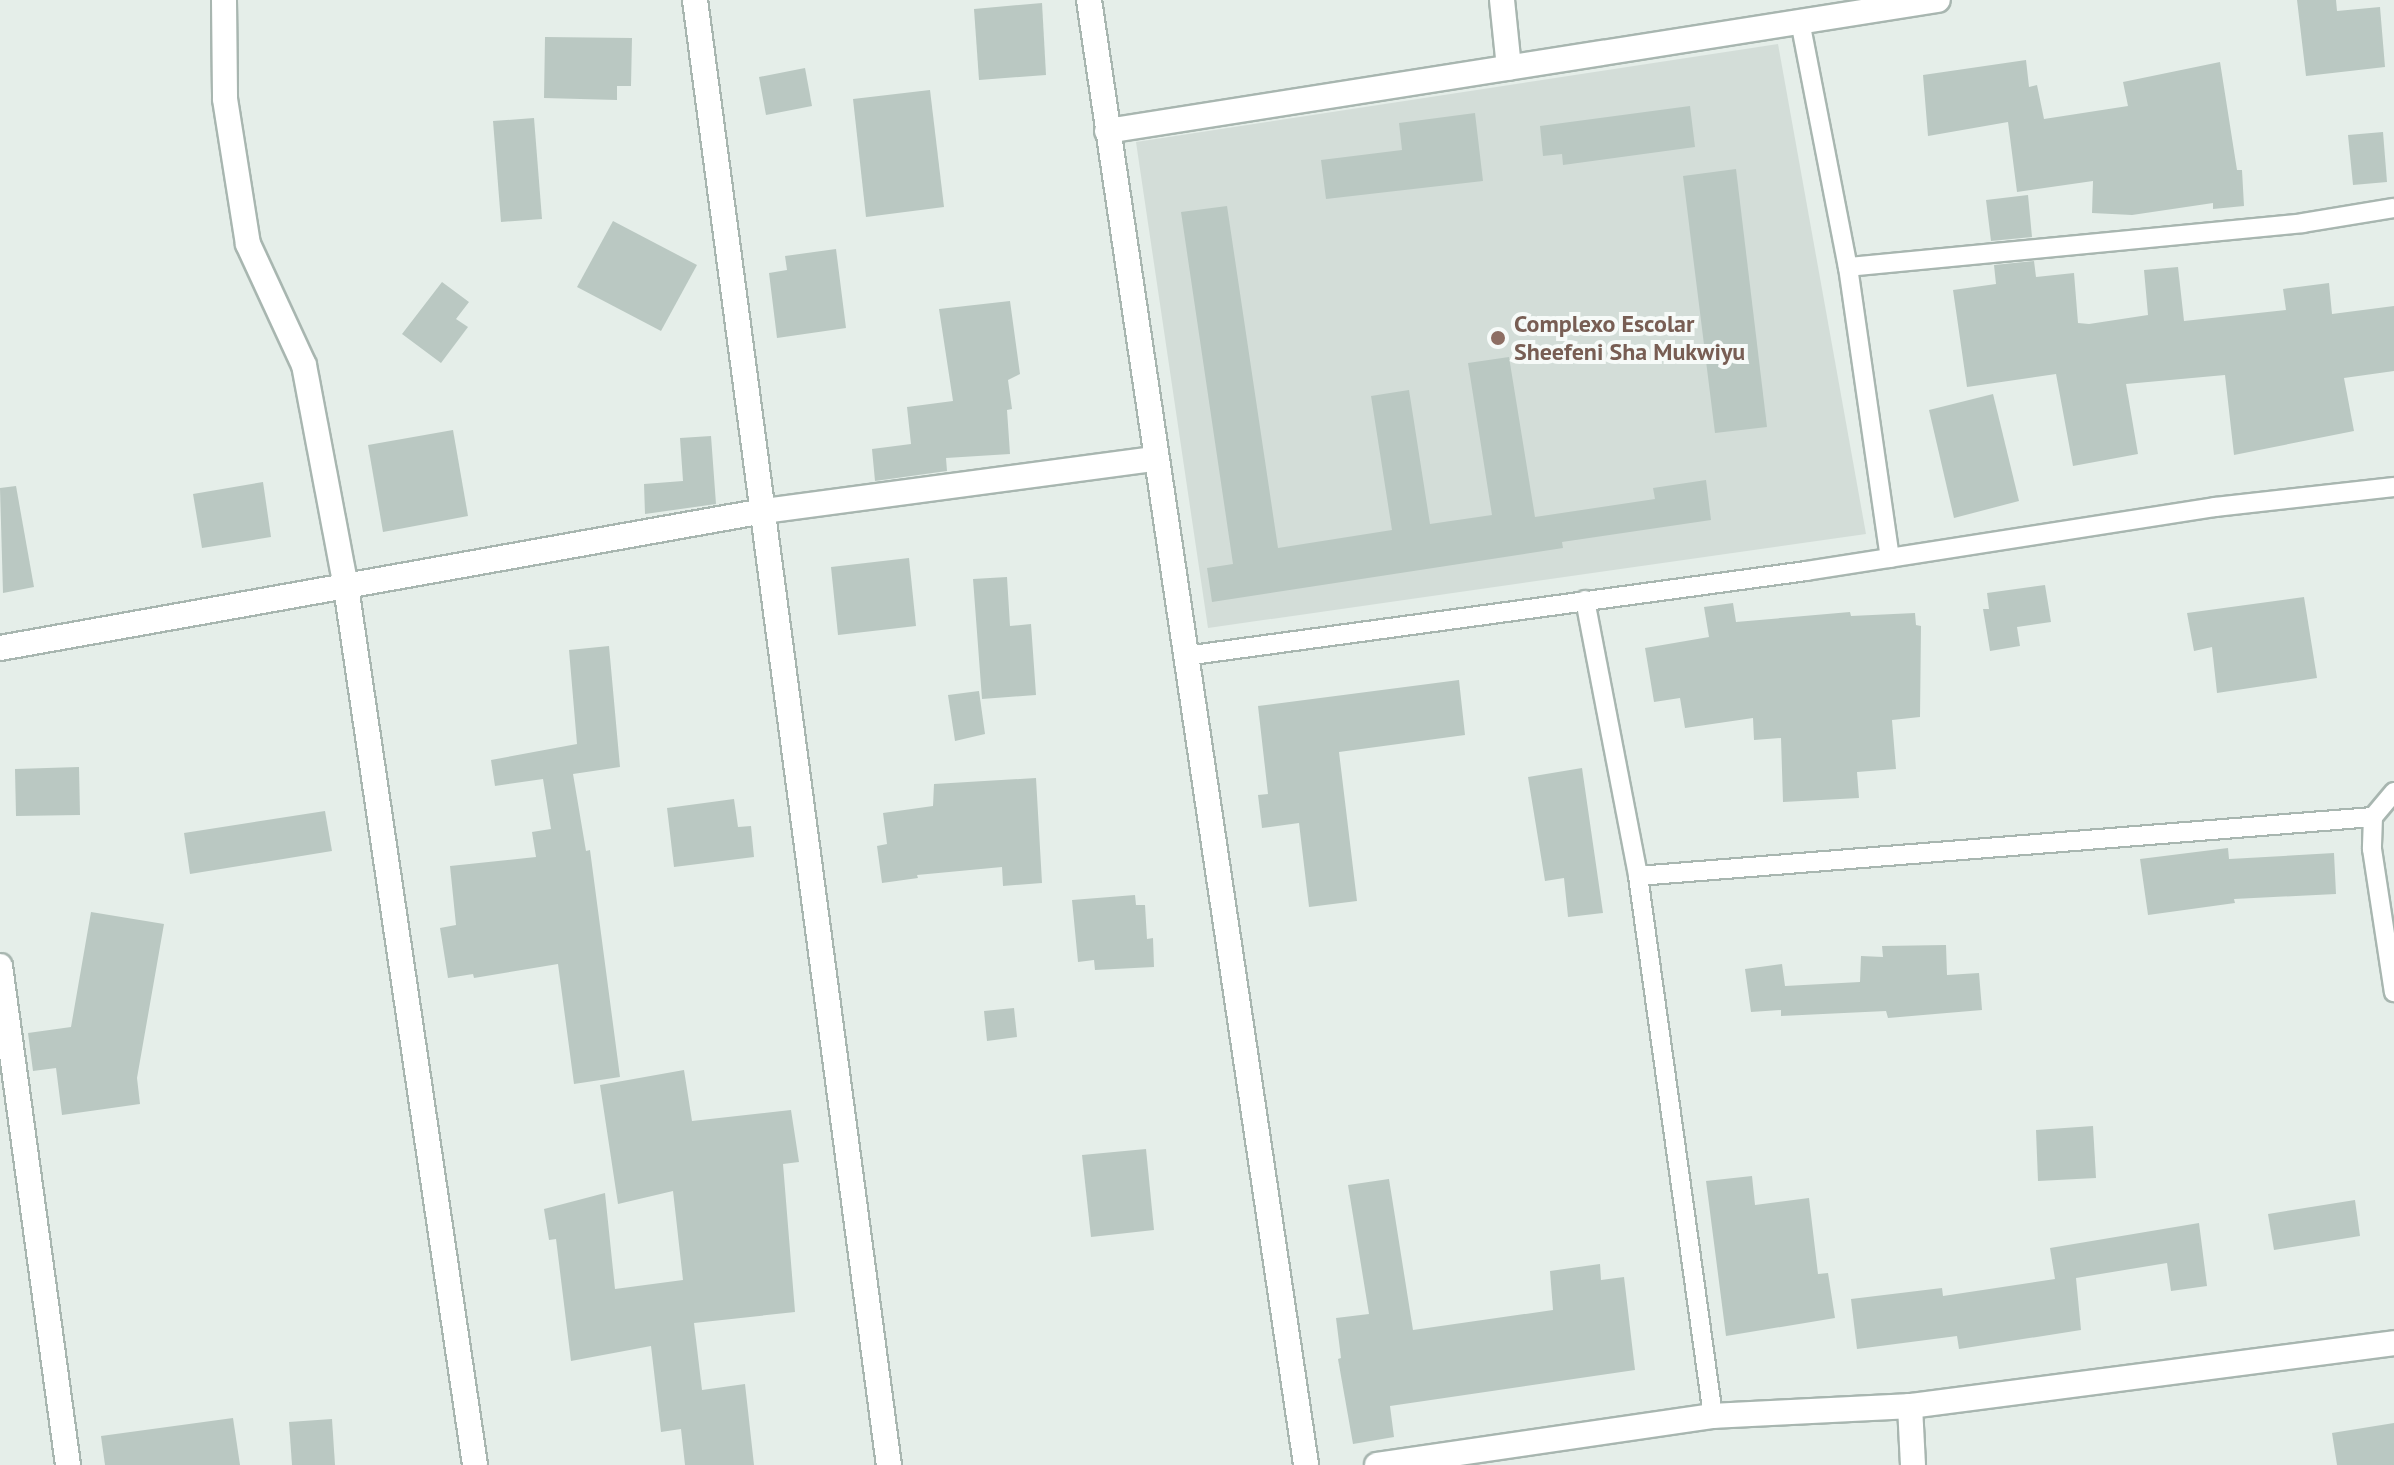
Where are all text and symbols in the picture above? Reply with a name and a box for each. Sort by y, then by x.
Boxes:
place label: Complexo Escolar Sheefeni Sha Mukwiyu [1514,310,1745,366]
marker: Complexo Escolar Sheefeni Sha Mukwiyu [1489,329,1507,347]

